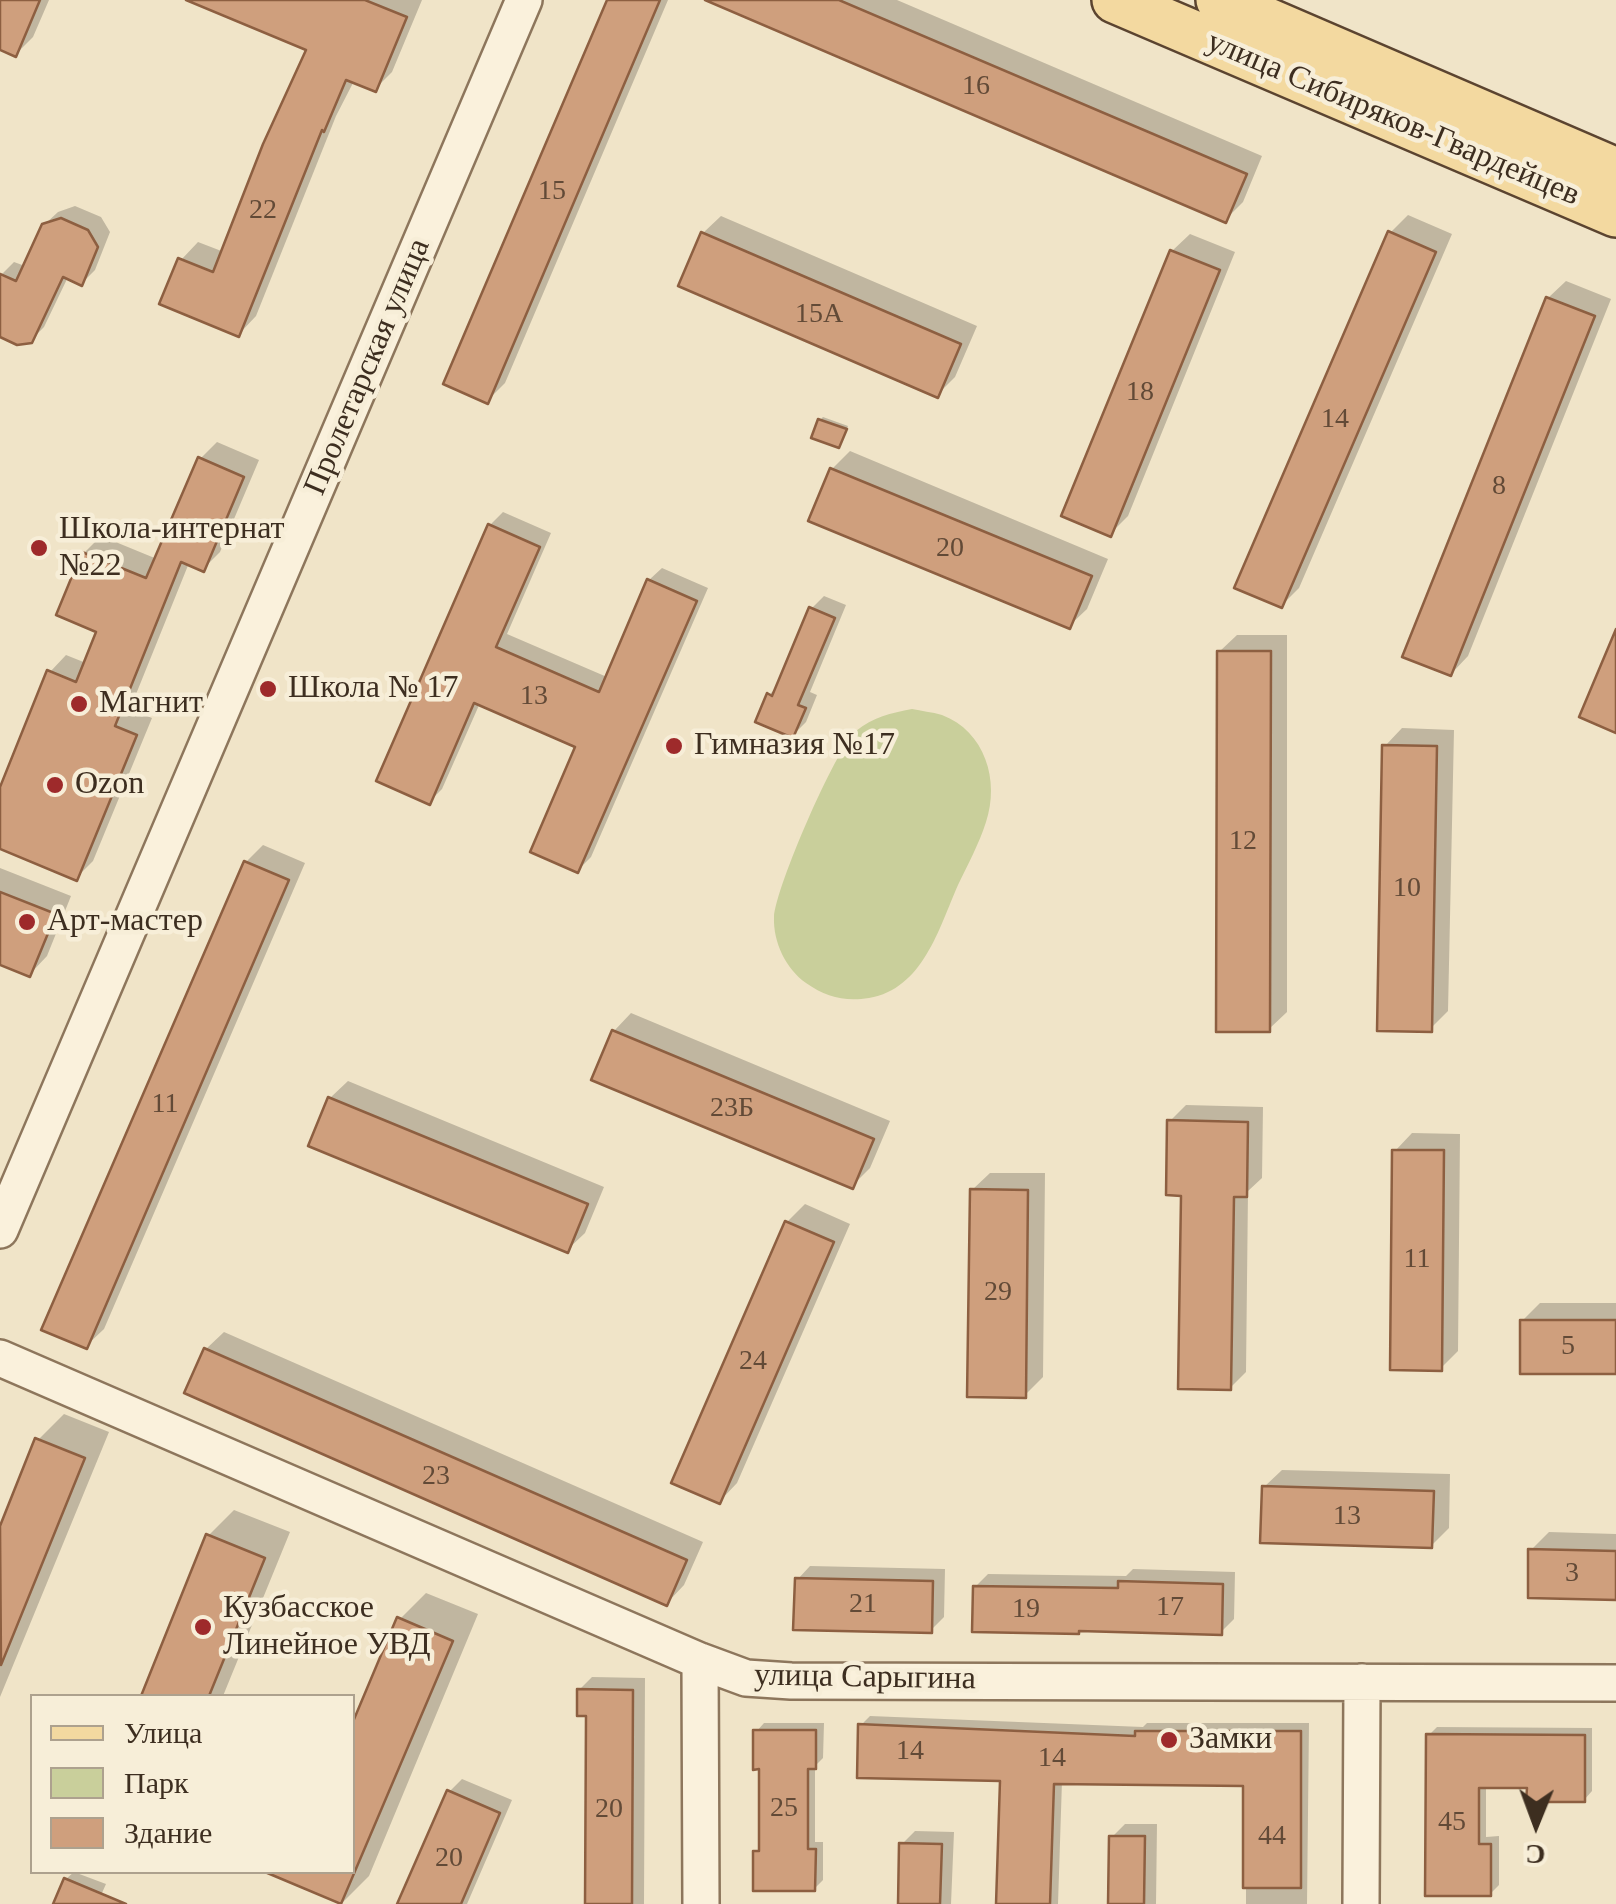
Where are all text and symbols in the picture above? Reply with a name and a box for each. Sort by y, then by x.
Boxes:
street label: улица Сибиряков-Гвардейцев [1201,23,1585,215]
house number: 16 [962,70,990,104]
house number: 15 [538,175,566,209]
house number: 22 [249,194,277,228]
street label: Пролетарская улица [297,233,439,501]
house number: 15А [795,298,843,332]
house number: 18 [1126,376,1154,410]
house number: 14 [1321,403,1349,437]
house number: 8 [1492,470,1506,504]
place label: Школа-интернат №22 [59,511,285,586]
house number: 20 [936,532,964,566]
marker: Школа-интернат №22 [28,537,50,559]
place label: Школа № 17 [288,670,458,708]
marker: Школа № 17 [257,678,279,700]
house number: 13 [520,680,548,714]
place label: Магнит [99,685,203,723]
marker: Магнит [68,693,90,715]
place label: Гимназия №17 [694,727,895,765]
marker: Гимназия №17 [663,735,685,757]
place label: Ozon [75,766,144,804]
marker: Ozon [44,774,66,796]
house number: 12 [1229,825,1257,859]
house number: 10 [1393,872,1421,906]
place label: Арт-мастер [47,903,203,941]
marker: Арт-мастер [16,911,38,933]
house number: 11 [152,1088,178,1122]
house number: 23Б [710,1092,754,1126]
house number: 11 [1404,1243,1430,1277]
house number: 29 [984,1276,1012,1310]
house number: 5 [1561,1330,1575,1364]
house number: 24 [739,1345,767,1379]
house number: 23 [422,1460,450,1494]
house number: 13 [1333,1500,1361,1534]
house number: 3 [1565,1557,1579,1591]
house number: 21 [849,1588,877,1622]
place label: Кузбасское Линейное УВД [223,1590,431,1665]
house number: 17 [1156,1591,1184,1625]
house number: 19 [1012,1593,1040,1627]
marker: Кузбасское Линейное УВД [192,1616,214,1638]
street label: улица Сарыгина [754,1657,976,1699]
legend [30,1694,355,1874]
text: Улица [124,1716,202,1749]
place label: Замки [1189,1721,1272,1759]
marker: Замки [1158,1729,1180,1751]
house number: 14 [896,1735,924,1769]
house number: 14 [1038,1742,1066,1776]
text: Парк [124,1766,189,1799]
north arrow [1486,1774,1586,1874]
house number: 25 [770,1792,798,1826]
house number: 20 [595,1793,623,1827]
house number: 45 [1438,1806,1466,1840]
text: Здание [124,1816,212,1849]
house number: 44 [1258,1820,1286,1854]
text: С [1525,1839,1546,1870]
house number: 20 [435,1842,463,1876]

